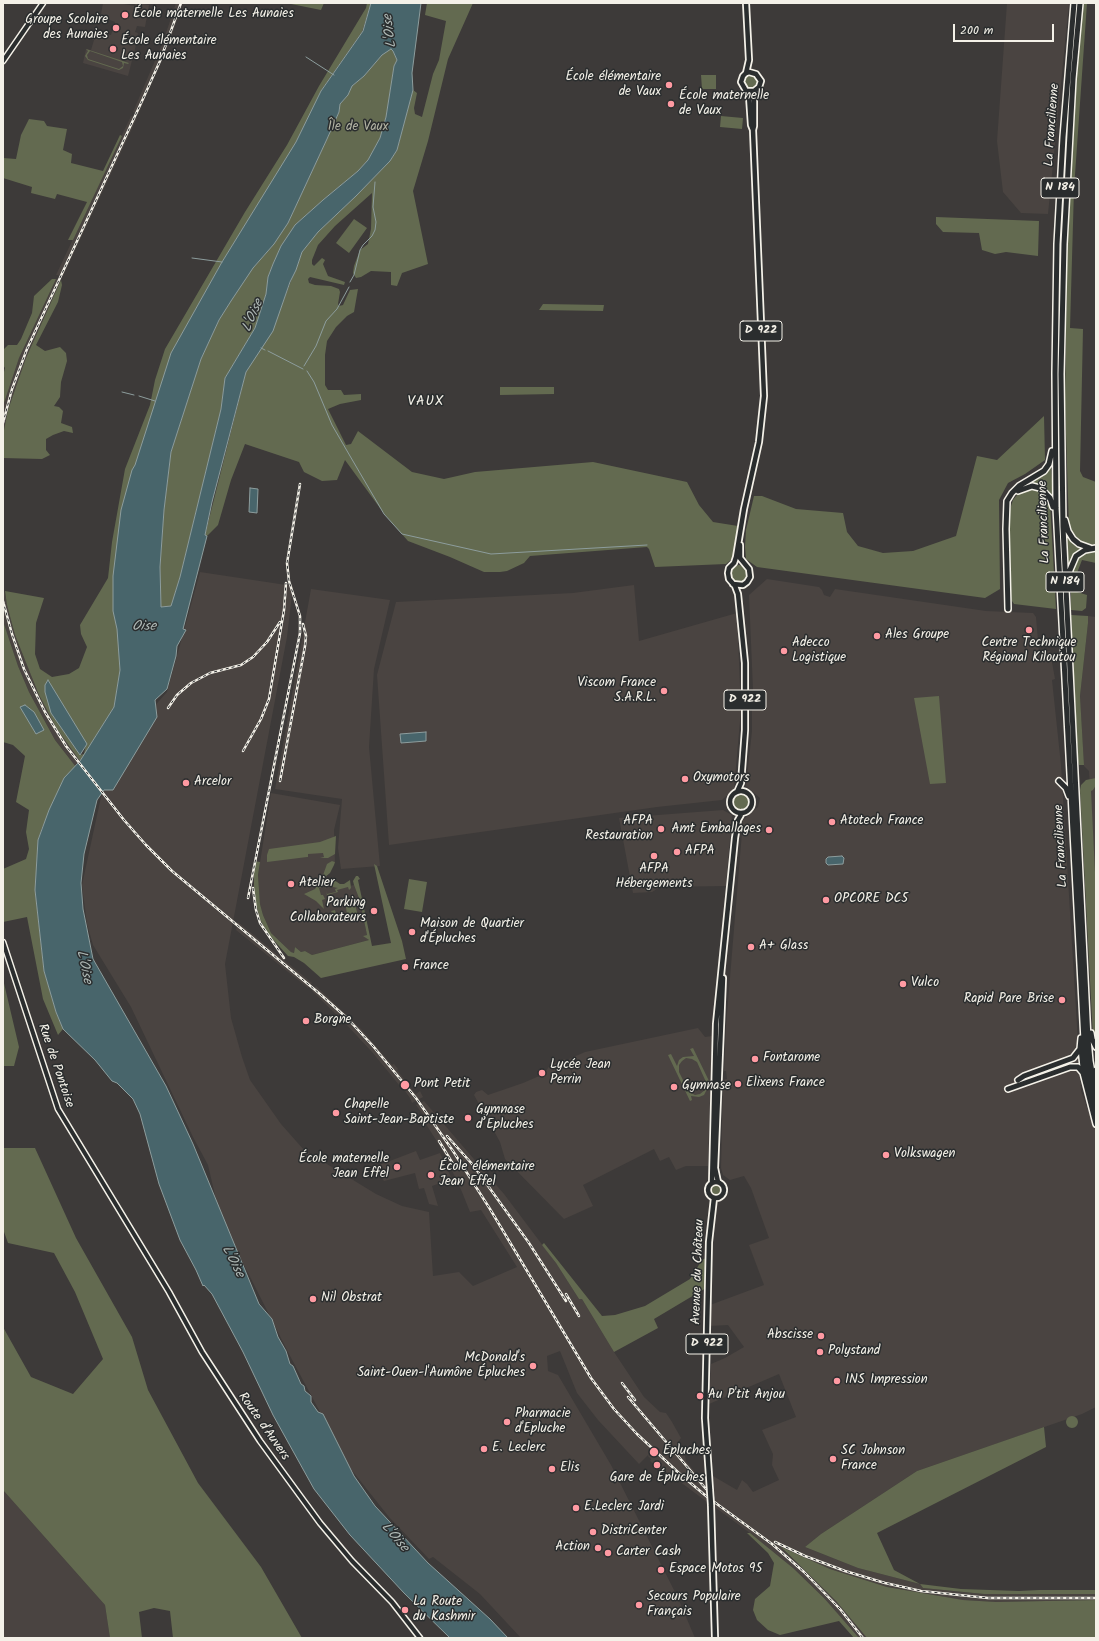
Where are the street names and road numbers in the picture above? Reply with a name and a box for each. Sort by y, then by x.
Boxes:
street label: La Francilienne [1042,83,1064,167]
road number: N 184 [1041,178,1079,198]
road number: D 922 [740,321,782,341]
street label: La Francilienne [1036,480,1054,564]
road number: N 184 [1046,572,1084,592]
road number: D 922 [724,690,766,710]
street label: La Francilienne [1052,804,1072,888]
street label: Rue de Pontoise [33,1022,77,1110]
street label: Avenue du Château [689,1219,709,1325]
road number: D 922 [686,1334,728,1354]
street label: Route d'Auvers [234,1390,292,1464]

